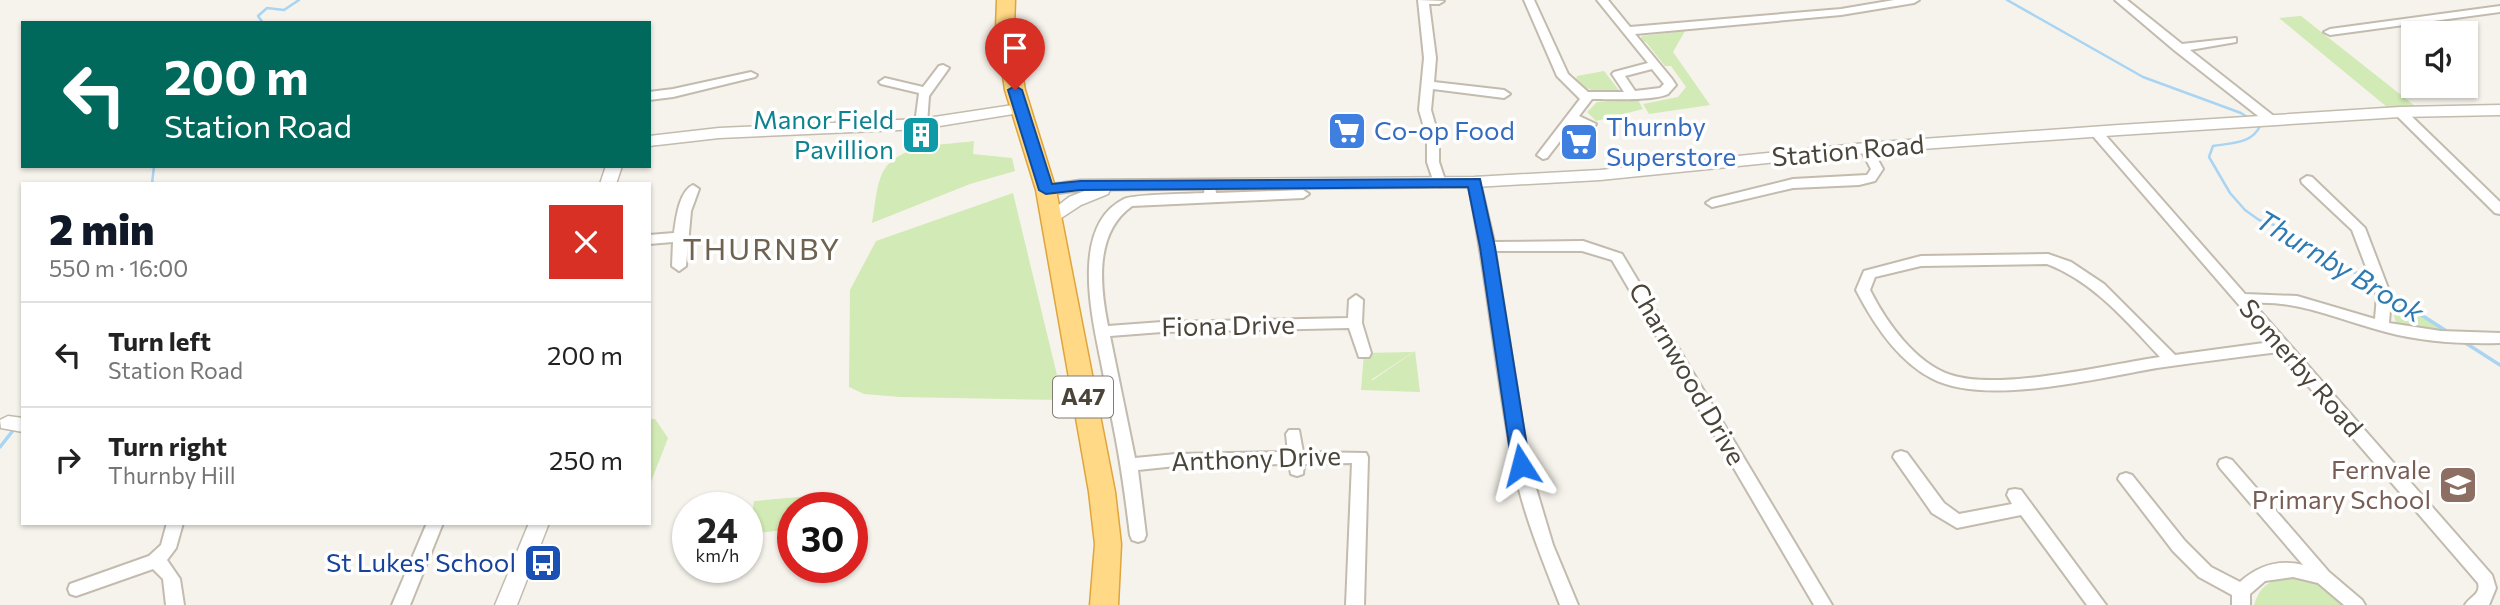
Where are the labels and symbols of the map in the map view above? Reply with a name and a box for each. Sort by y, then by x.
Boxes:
pin [985,18,1045,90]
place label: Manor Field Pavillion [753,103,894,164]
supermarket icon: Co-op Food [1326,110,1368,152]
place label: Thurnby Superstore [1606,110,1736,171]
building icon: Manor Field Pavillion [900,114,942,156]
place label: Co-op Food [1374,114,1515,145]
supermarket icon: Thurnby Superstore [1558,121,1600,163]
street label: Station Road [1770,127,1925,172]
water label: Thurnby Brook [2250,202,2431,329]
district label: THURNBY [683,229,841,266]
street label: Charnwood Drive [1623,277,1753,470]
street label: Somerby Road [2234,292,2370,442]
street label: Fiona Drive [1161,308,1295,341]
road number: A47 [1053,376,1113,418]
position arrow [1484,428,1558,502]
street label: Anthony Drive [1171,439,1341,476]
place label: Fernvale Primary School [2252,453,2431,514]
school or university icon: Fernvale Primary School [2437,464,2479,506]
speed limit sign: 30 [777,492,868,583]
bus stop icon: St Lukes' School [522,542,564,584]
place label: St Lukes' School [326,546,516,577]

